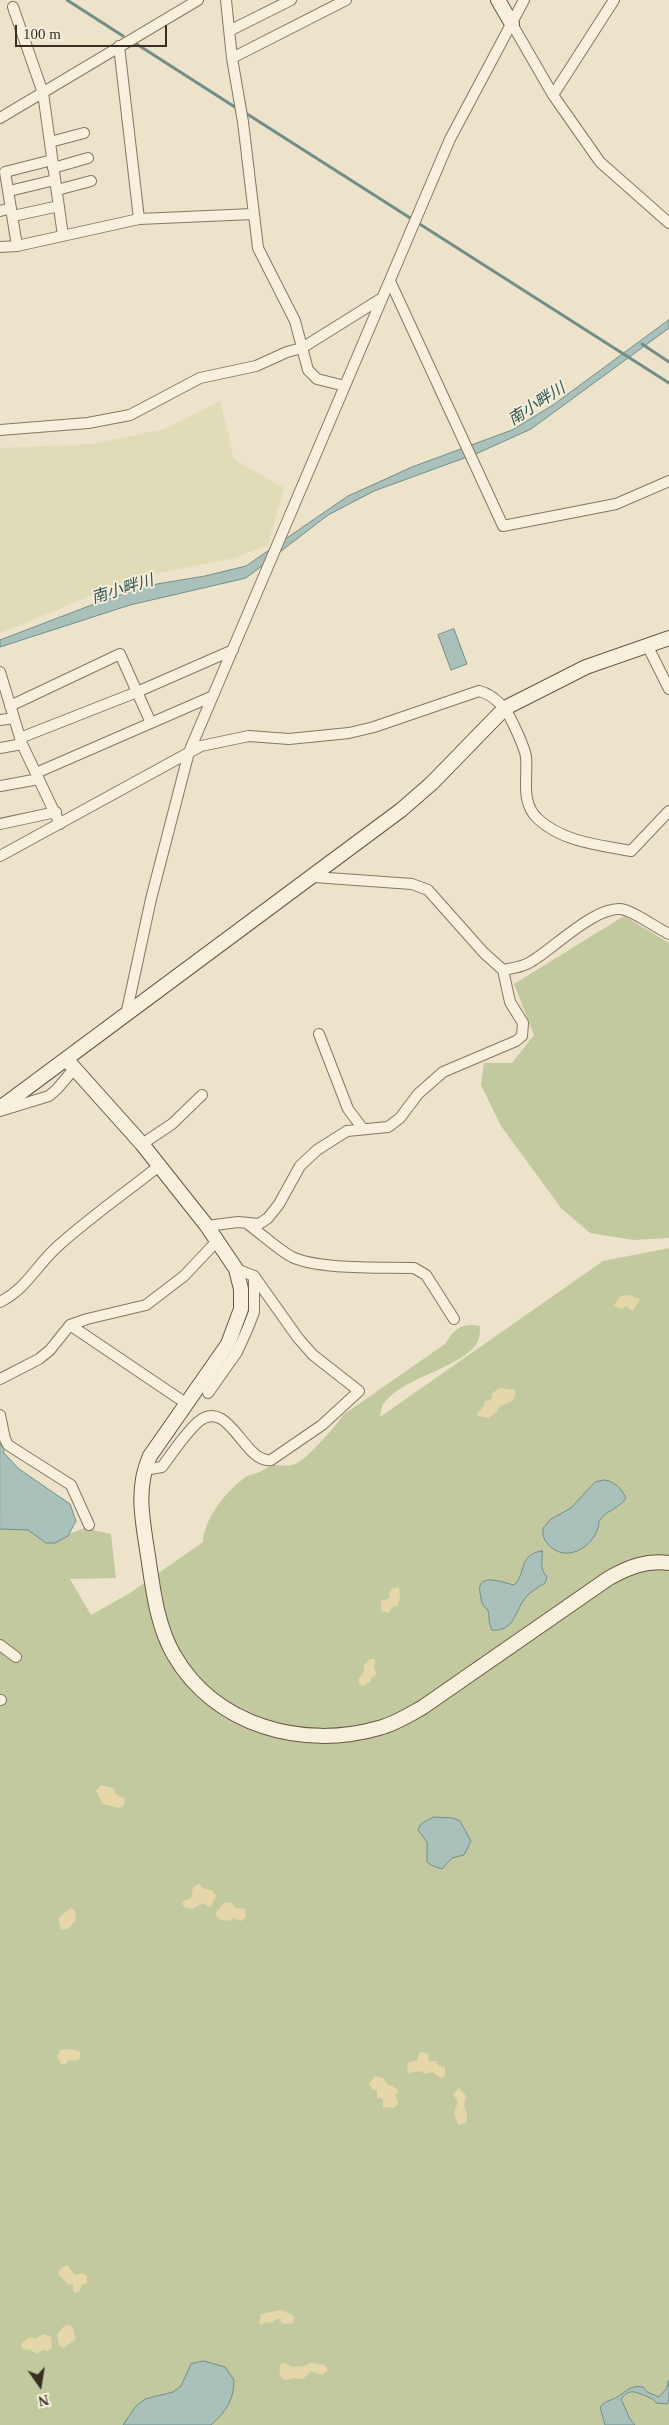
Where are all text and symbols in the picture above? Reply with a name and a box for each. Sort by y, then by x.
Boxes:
scale bar [18,15,170,47]
text: 100 m [23,26,61,42]
water label: 南小畔川 [504,378,568,428]
water label: 南小畔川 [89,569,155,607]
north arrow [15,2360,65,2410]
text: N [37,2392,50,2409]

